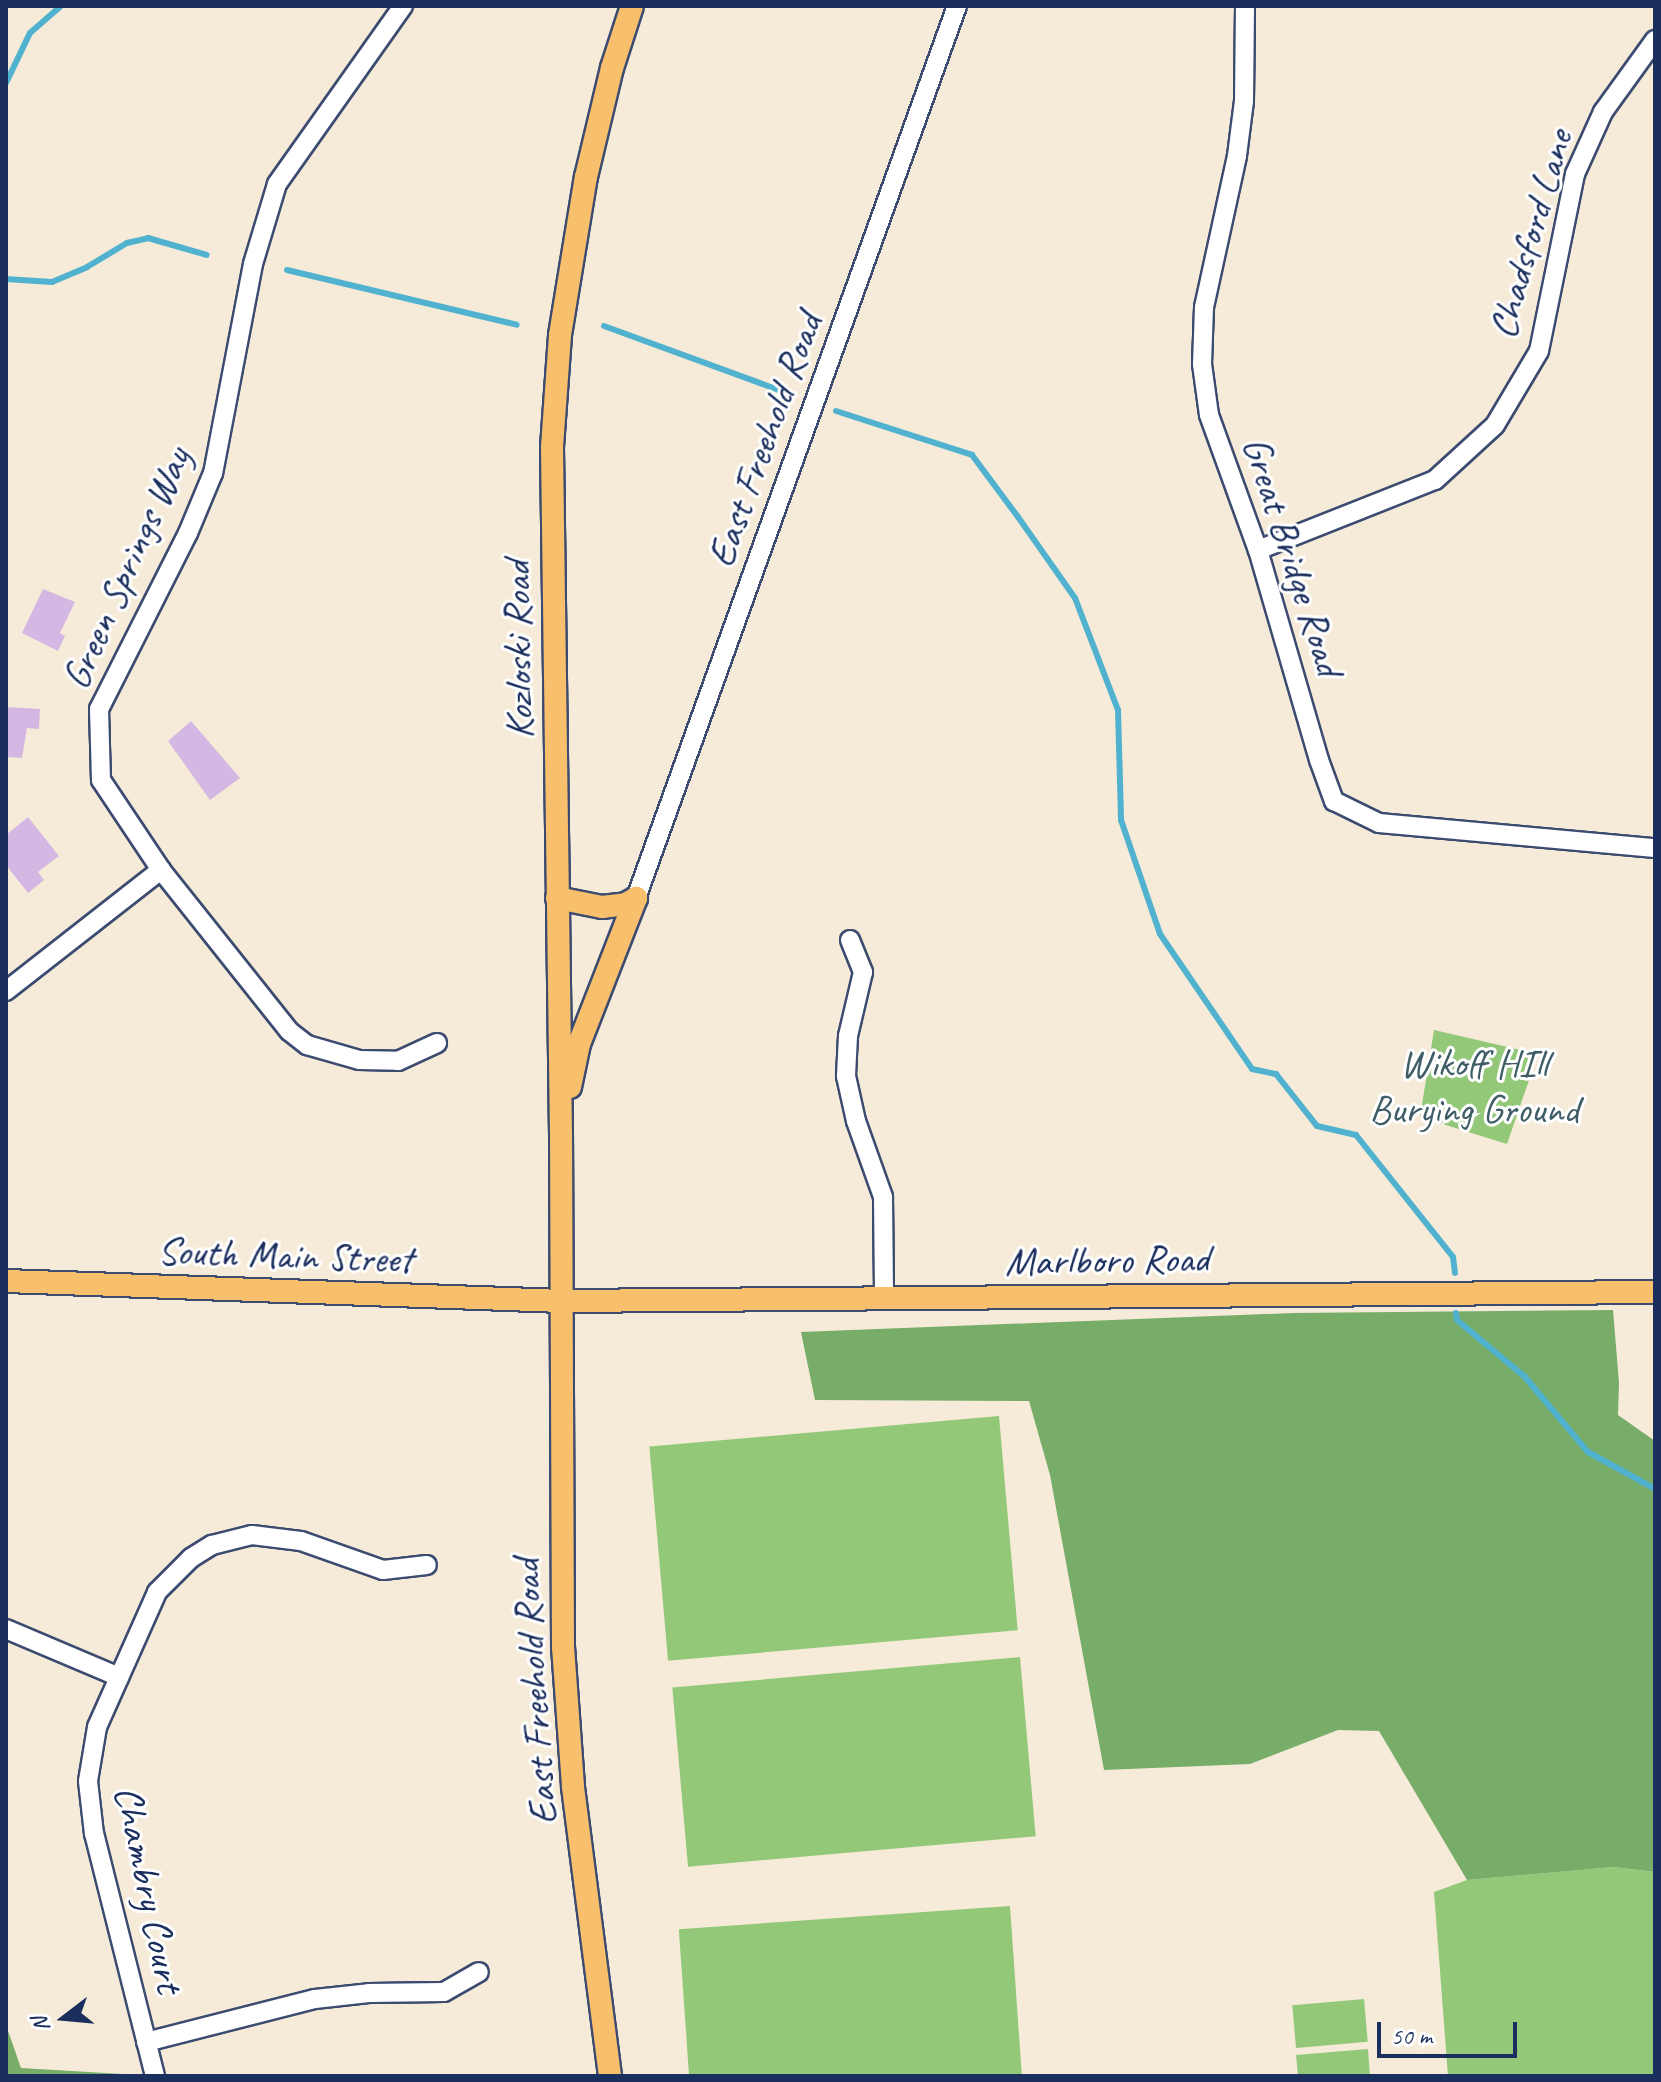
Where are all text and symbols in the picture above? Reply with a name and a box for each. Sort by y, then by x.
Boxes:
street label: Chadsford Lane [1477,124,1583,344]
street label: East Freehold Road [696,307,832,573]
street label: Great Bridge Road [1232,431,1354,681]
street label: Green Springs Way [51,440,201,696]
street label: Kozloski Road [492,561,544,739]
park label: Wikoff HIll Burying Ground [1369,1039,1579,1133]
street label: South Main Street [155,1227,415,1283]
street label: Marlboro Road [1005,1234,1209,1286]
street label: East Freehold Road [501,1558,567,1826]
street label: Chambry Court [104,1781,194,1997]
north arrow [24,1978,104,2058]
scale bar [1381,2006,1521,2056]
text: N [26,2014,56,2035]
text: 50 m [1391,2021,1432,2051]

